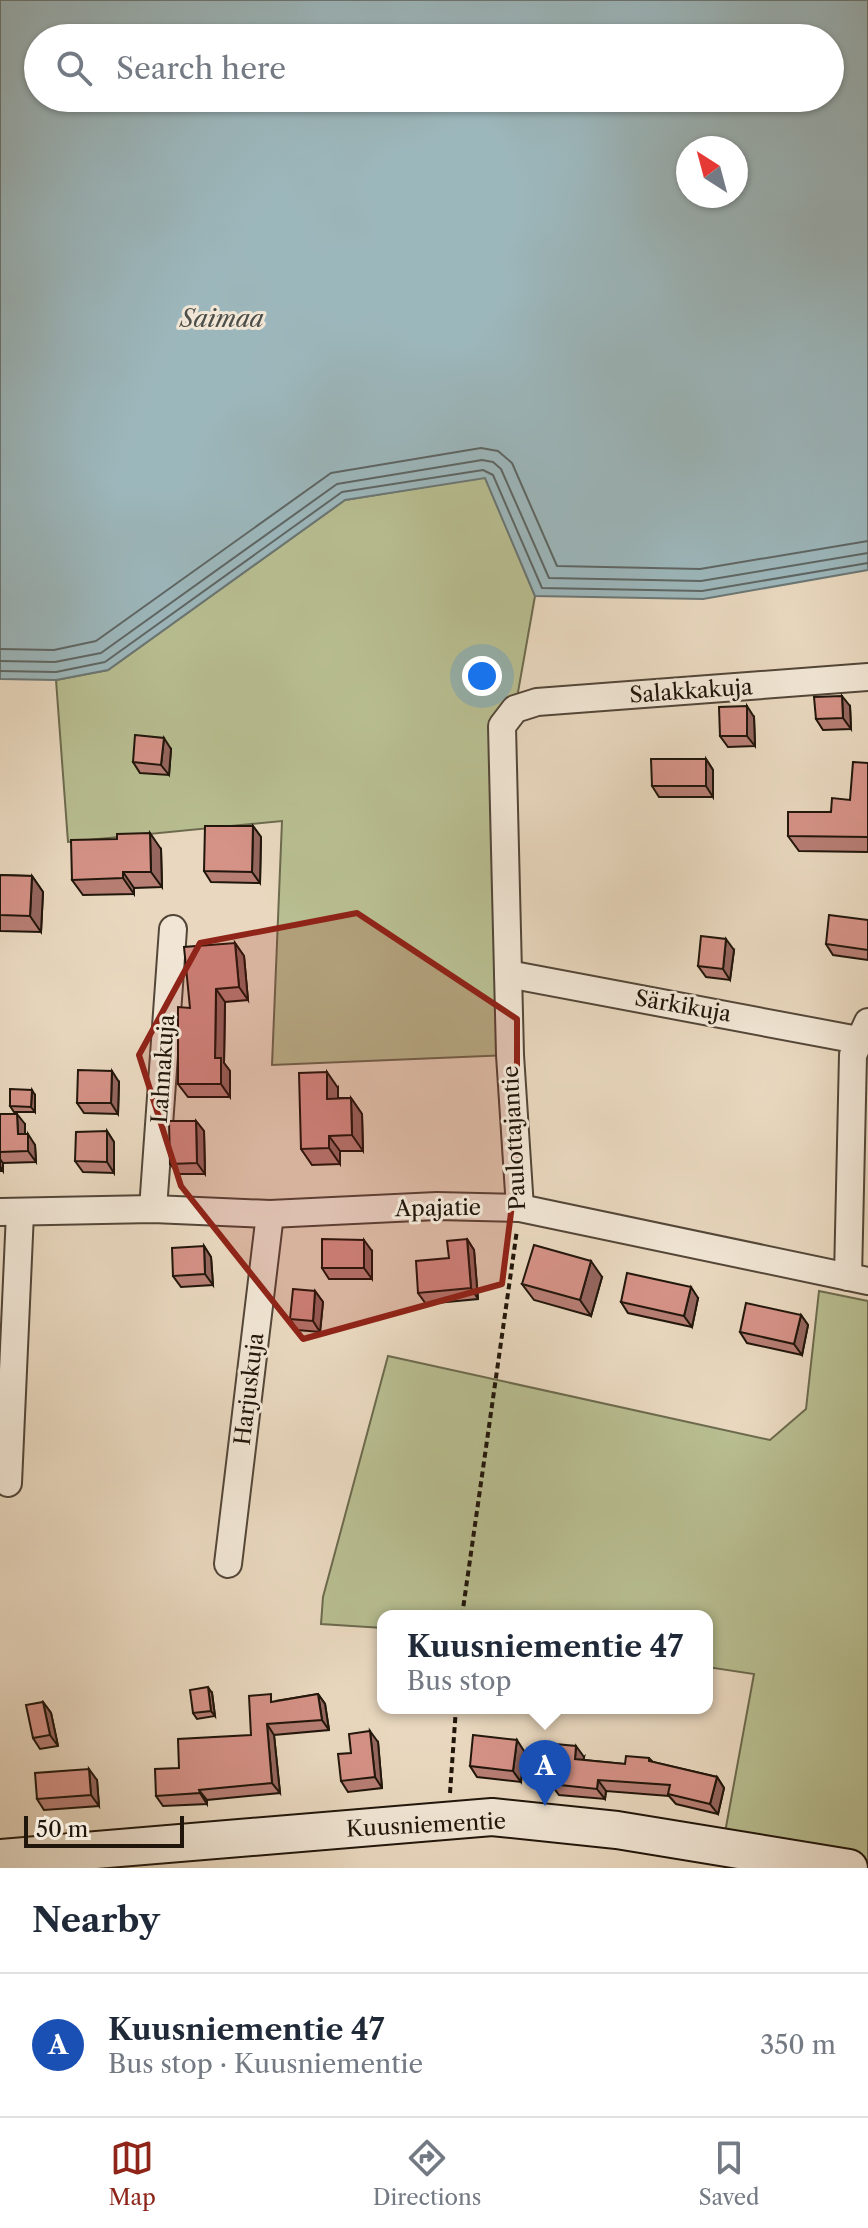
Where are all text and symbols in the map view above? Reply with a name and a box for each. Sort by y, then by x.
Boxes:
search box [24,24,844,112]
icon: search [52,46,96,90]
text: Search here [116,50,286,87]
north arrow [676,136,748,208]
water label: Saimaa [178,304,264,333]
your location [462,656,502,696]
street label: Salakkakuja [628,673,754,709]
street label: Särkikuja [633,984,734,1028]
street label: Lahnakuja [146,1013,180,1124]
street label: Paulottajantie [497,1065,531,1211]
street label: Apajatie [394,1194,481,1222]
street label: Harjuskuja [229,1331,269,1447]
popup [377,1610,713,1714]
text: Kuusniementie 47 [407,1628,683,1665]
text: Bus stop [407,1665,512,1697]
pin: A [519,1740,571,1806]
street label: Kuusniementie [345,1807,507,1843]
scale bar [24,1812,184,1848]
text: 50 m [36,1816,88,1843]
text: Nearby [32,1899,160,1941]
text: Kuusniementie 47 [108,2011,384,2048]
text: A [48,2029,68,2061]
text: 350 m [760,2029,836,2061]
text: Bus stop · Kuusniementie [108,2048,423,2080]
tab: Map [108,2136,156,2211]
tab: Directions [373,2136,481,2211]
tab: Saved [698,2136,759,2211]

